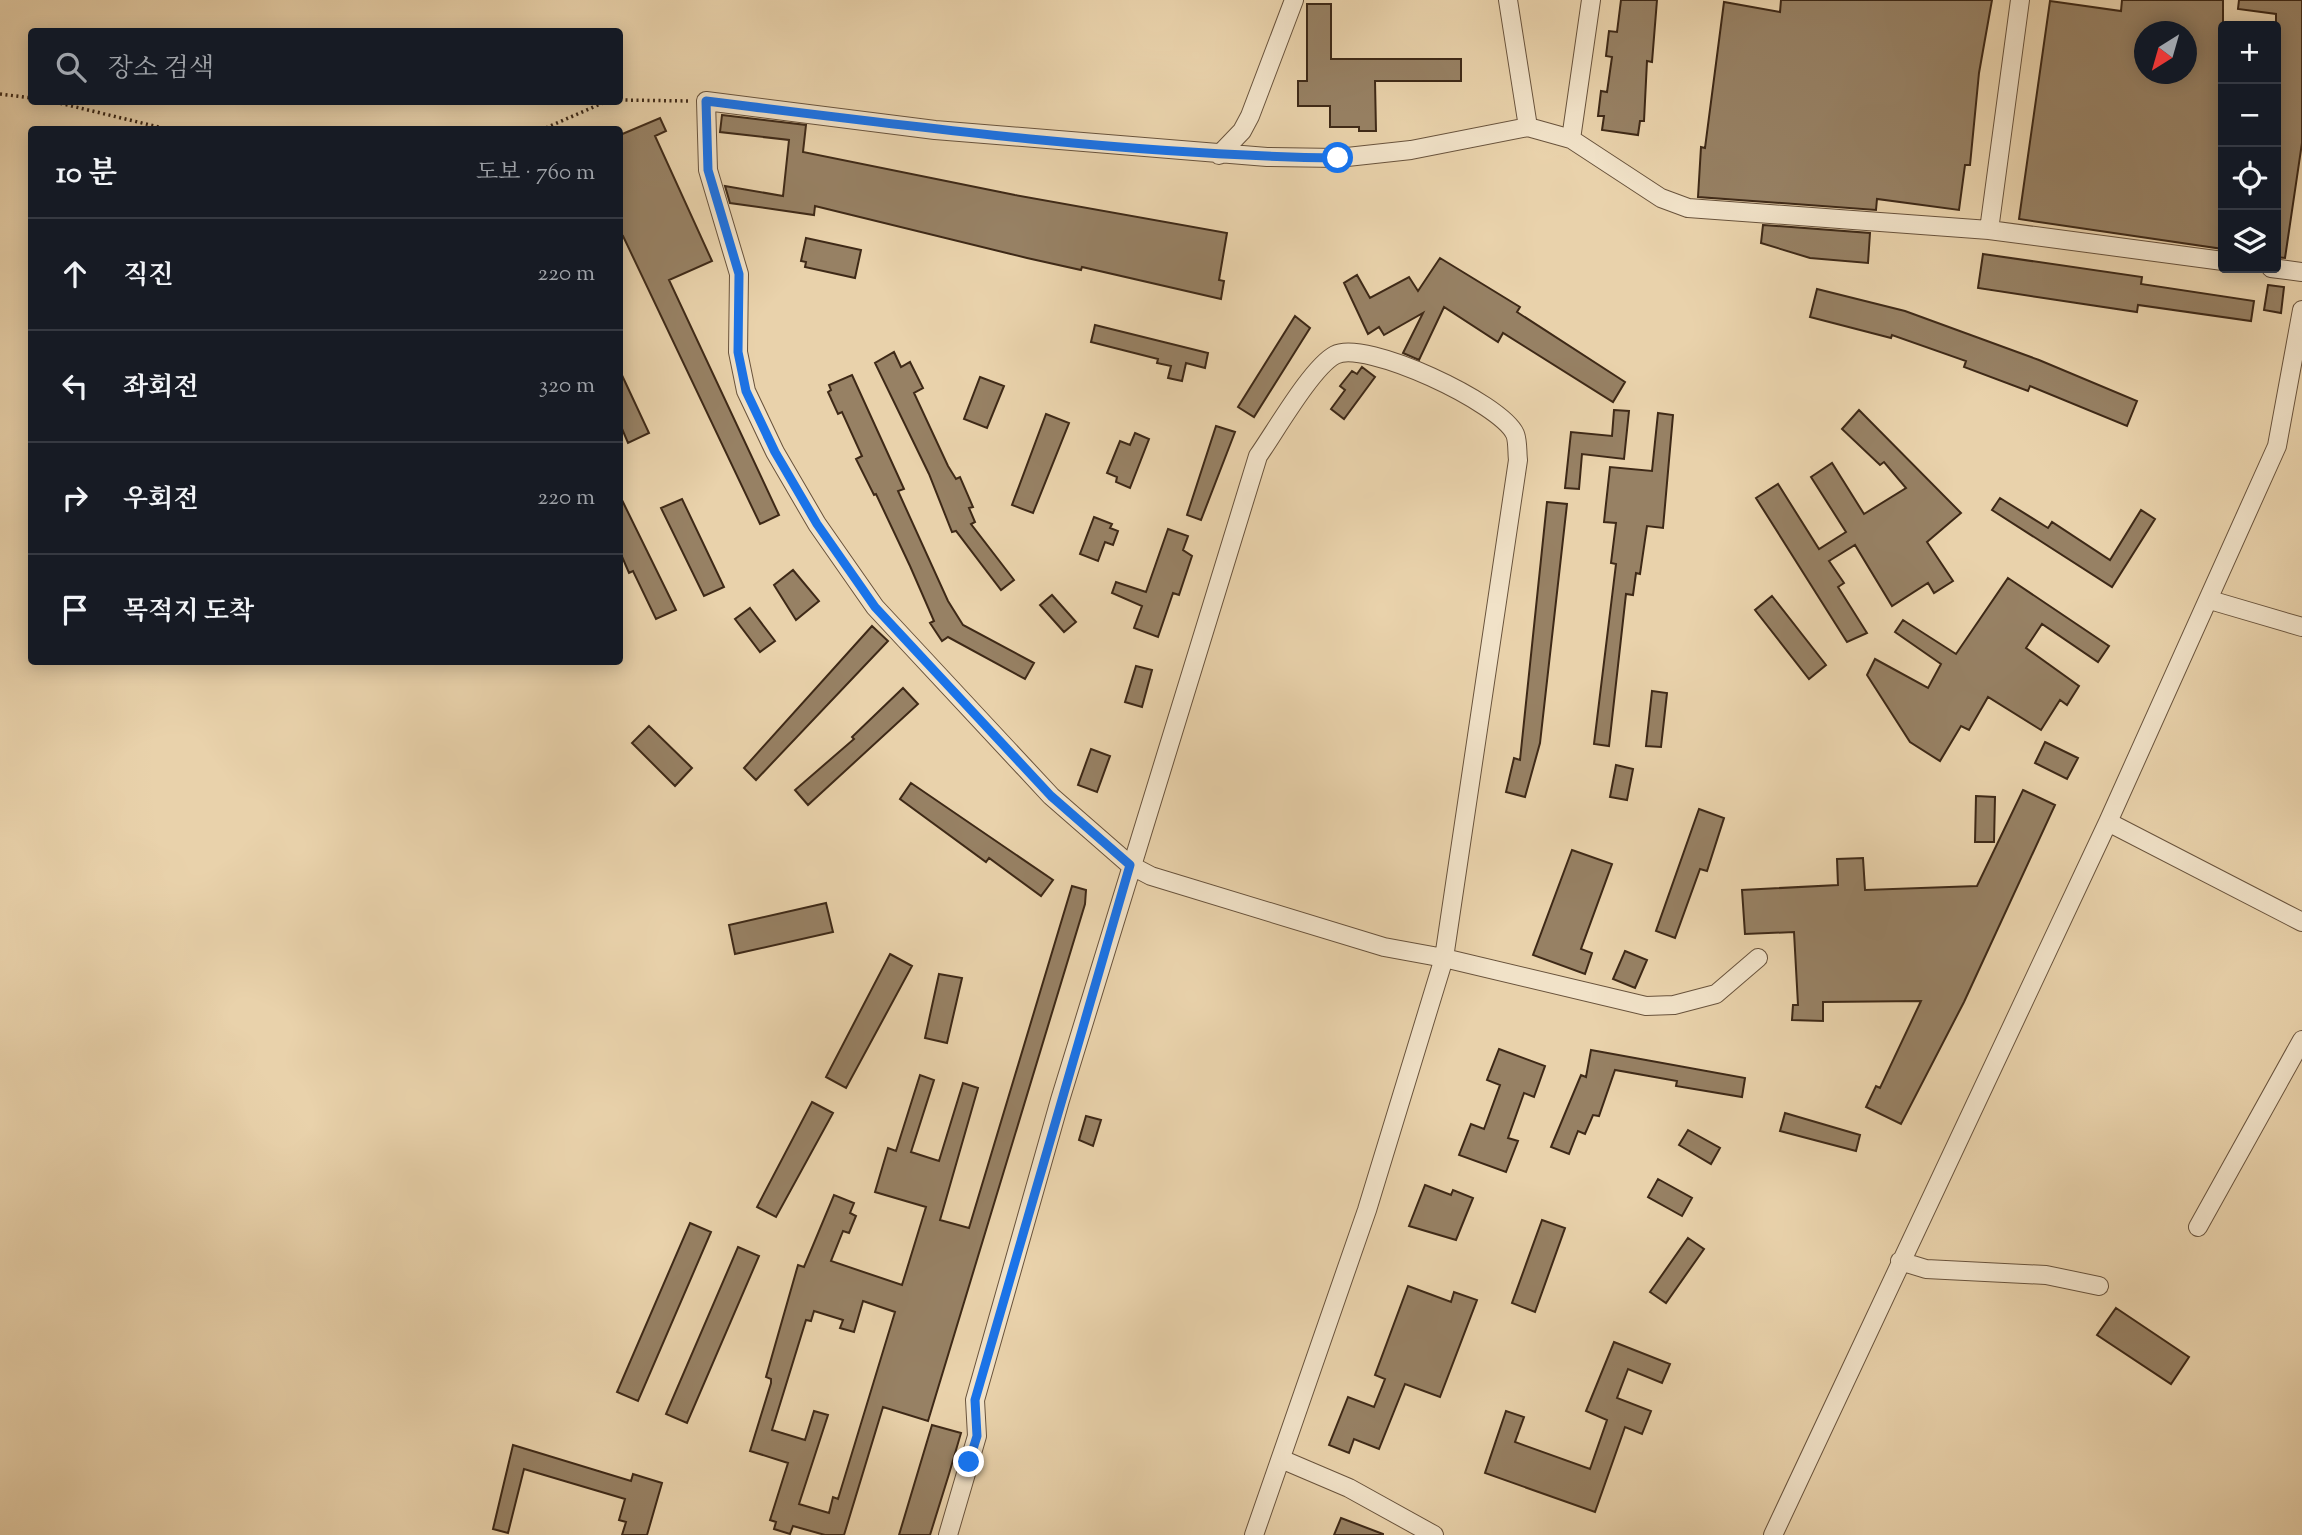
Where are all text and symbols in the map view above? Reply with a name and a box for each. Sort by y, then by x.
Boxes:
north arrow [2134,21,2197,84]
map controls [2218,21,2281,273]
button: + [2218,21,2281,84]
search box [28,28,623,105]
icon: search [52,48,90,86]
text: 장소 검색 [108,51,214,88]
button: − [2218,84,2281,147]
route start [1322,142,1353,173]
button: locate [2218,147,2281,210]
text: 10 분 [56,153,117,196]
text: 도보 · 760 m [476,157,595,190]
button: layers [2218,210,2281,273]
icon: ahead [56,255,94,293]
text: 직진 [123,258,173,295]
text: 220 m [537,258,595,291]
icon: left [56,367,94,405]
text: 좌회전 [123,370,198,407]
text: 320 m [539,370,595,403]
icon: right [56,479,94,517]
text: 우회전 [123,482,198,519]
text: 220 m [537,482,595,515]
icon: arrive [56,591,94,629]
text: 목적지 도착 [123,594,254,631]
route end [953,1446,984,1477]

